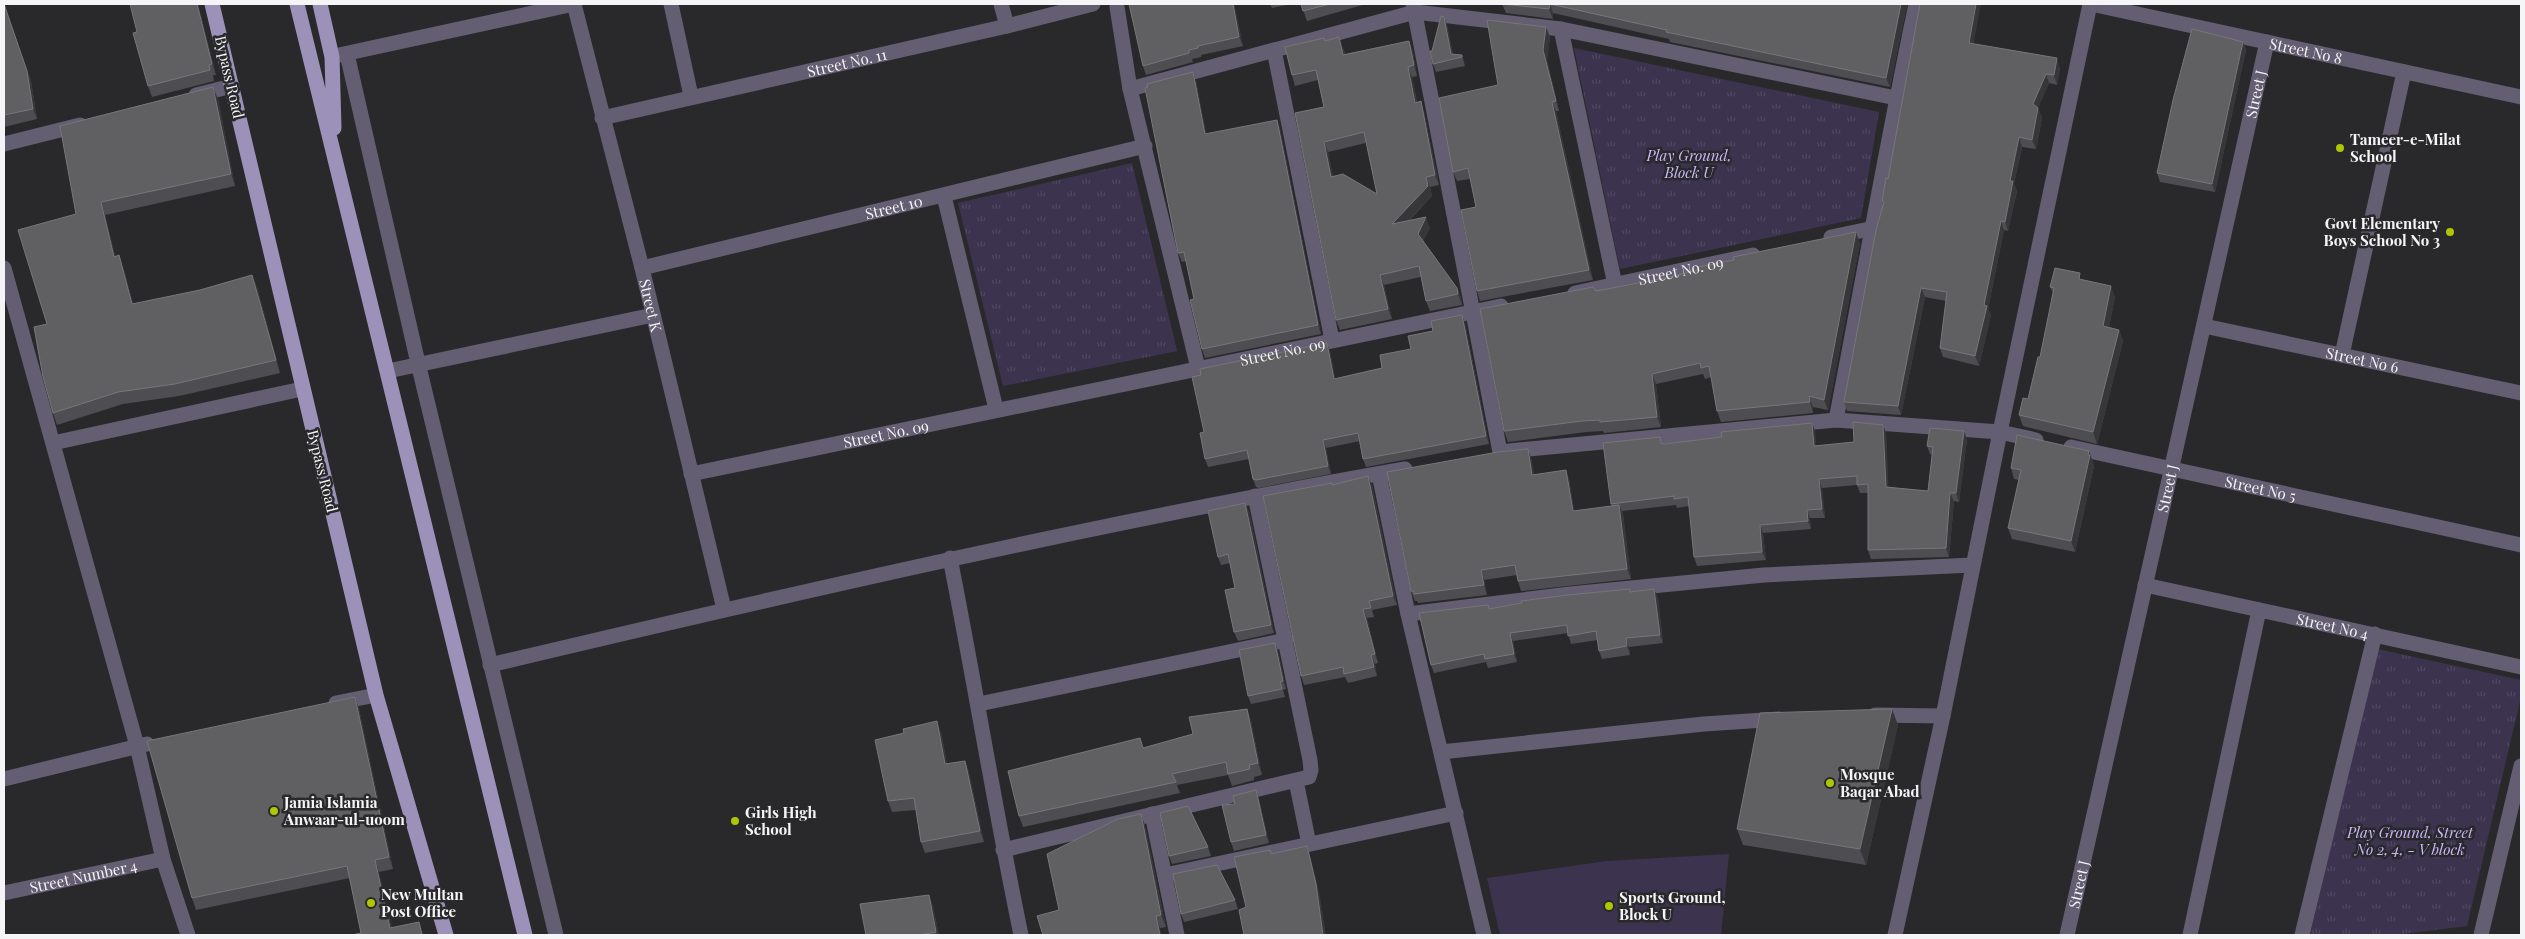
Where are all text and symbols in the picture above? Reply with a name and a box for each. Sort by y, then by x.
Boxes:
street label: Street No 8 [2268,33,2344,68]
street label: Bypass Road [211,34,249,121]
street label: Street No. 11 [805,44,889,81]
street label: Street J [2240,68,2270,120]
place label: Tameer-e-Milat School [2350,129,2462,166]
marker: Tameer-e-Milat School [2334,142,2346,154]
park label: Play Ground, Block U [1646,145,1731,182]
street label: Street 10 [863,190,924,224]
place label: Govt Elementary Boys School No 3 [2324,213,2440,250]
marker: Govt Elementary Boys School No 3 [2444,226,2456,238]
street label: Street No. 09 [1636,252,1725,289]
street label: Street K [635,277,667,334]
street label: Street No. 09 [1238,333,1327,370]
street label: Street No 6 [2324,342,2401,377]
street label: Street No. 09 [841,415,930,452]
street label: Bypass Road [303,428,343,515]
street label: Street J [2152,462,2182,514]
street label: Street No 5 [2223,471,2298,506]
street label: Street No 4 [2295,608,2370,643]
place label: Mosque Baqar Abad [1840,764,1920,801]
marker: Mosque Baqar Abad [1824,777,1836,789]
place label: Jamia Islamia Anwaar-ul-uoom [283,792,405,829]
place label: Girls High School [745,802,817,839]
marker: Jamia Islamia Anwaar-ul-uoom [268,805,280,817]
marker: Girls High School [729,815,741,827]
park label: Play Ground, Street No 2, 4, - V block [2346,822,2474,859]
street label: Street Number 4 [28,855,139,897]
street label: Street J [2063,858,2093,910]
place label: New Multan Post Office [381,884,464,921]
place label: Sports Ground, Block U [1619,887,1726,924]
marker: New Multan Post Office [365,897,377,909]
marker: Sports Ground, Block U [1603,900,1615,912]

